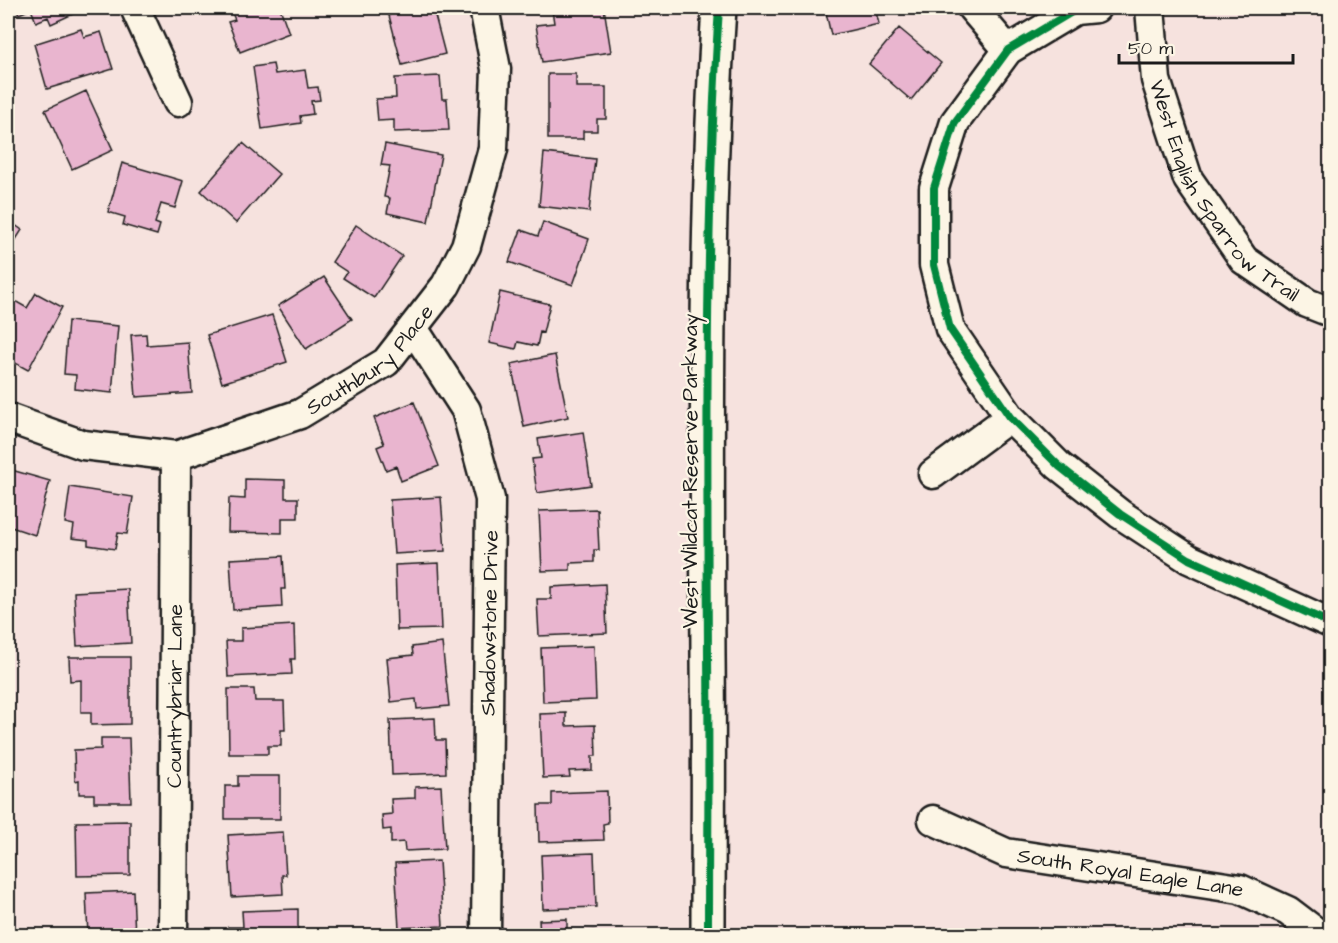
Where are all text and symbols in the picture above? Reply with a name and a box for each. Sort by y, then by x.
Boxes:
scale bar [1119,27,1293,65]
text: 50 m [1128,36,1173,61]
street label: West English Sparrow Trail [1142,76,1305,309]
street label: Southbury Place [301,298,441,422]
street label: West Wildcat Reserve Parkway [676,313,707,628]
street label: Shadowstone Drive [473,530,506,716]
street label: Countrybriar Lane [160,604,191,788]
street label: South Royal Eagle Lane [1015,841,1245,904]

